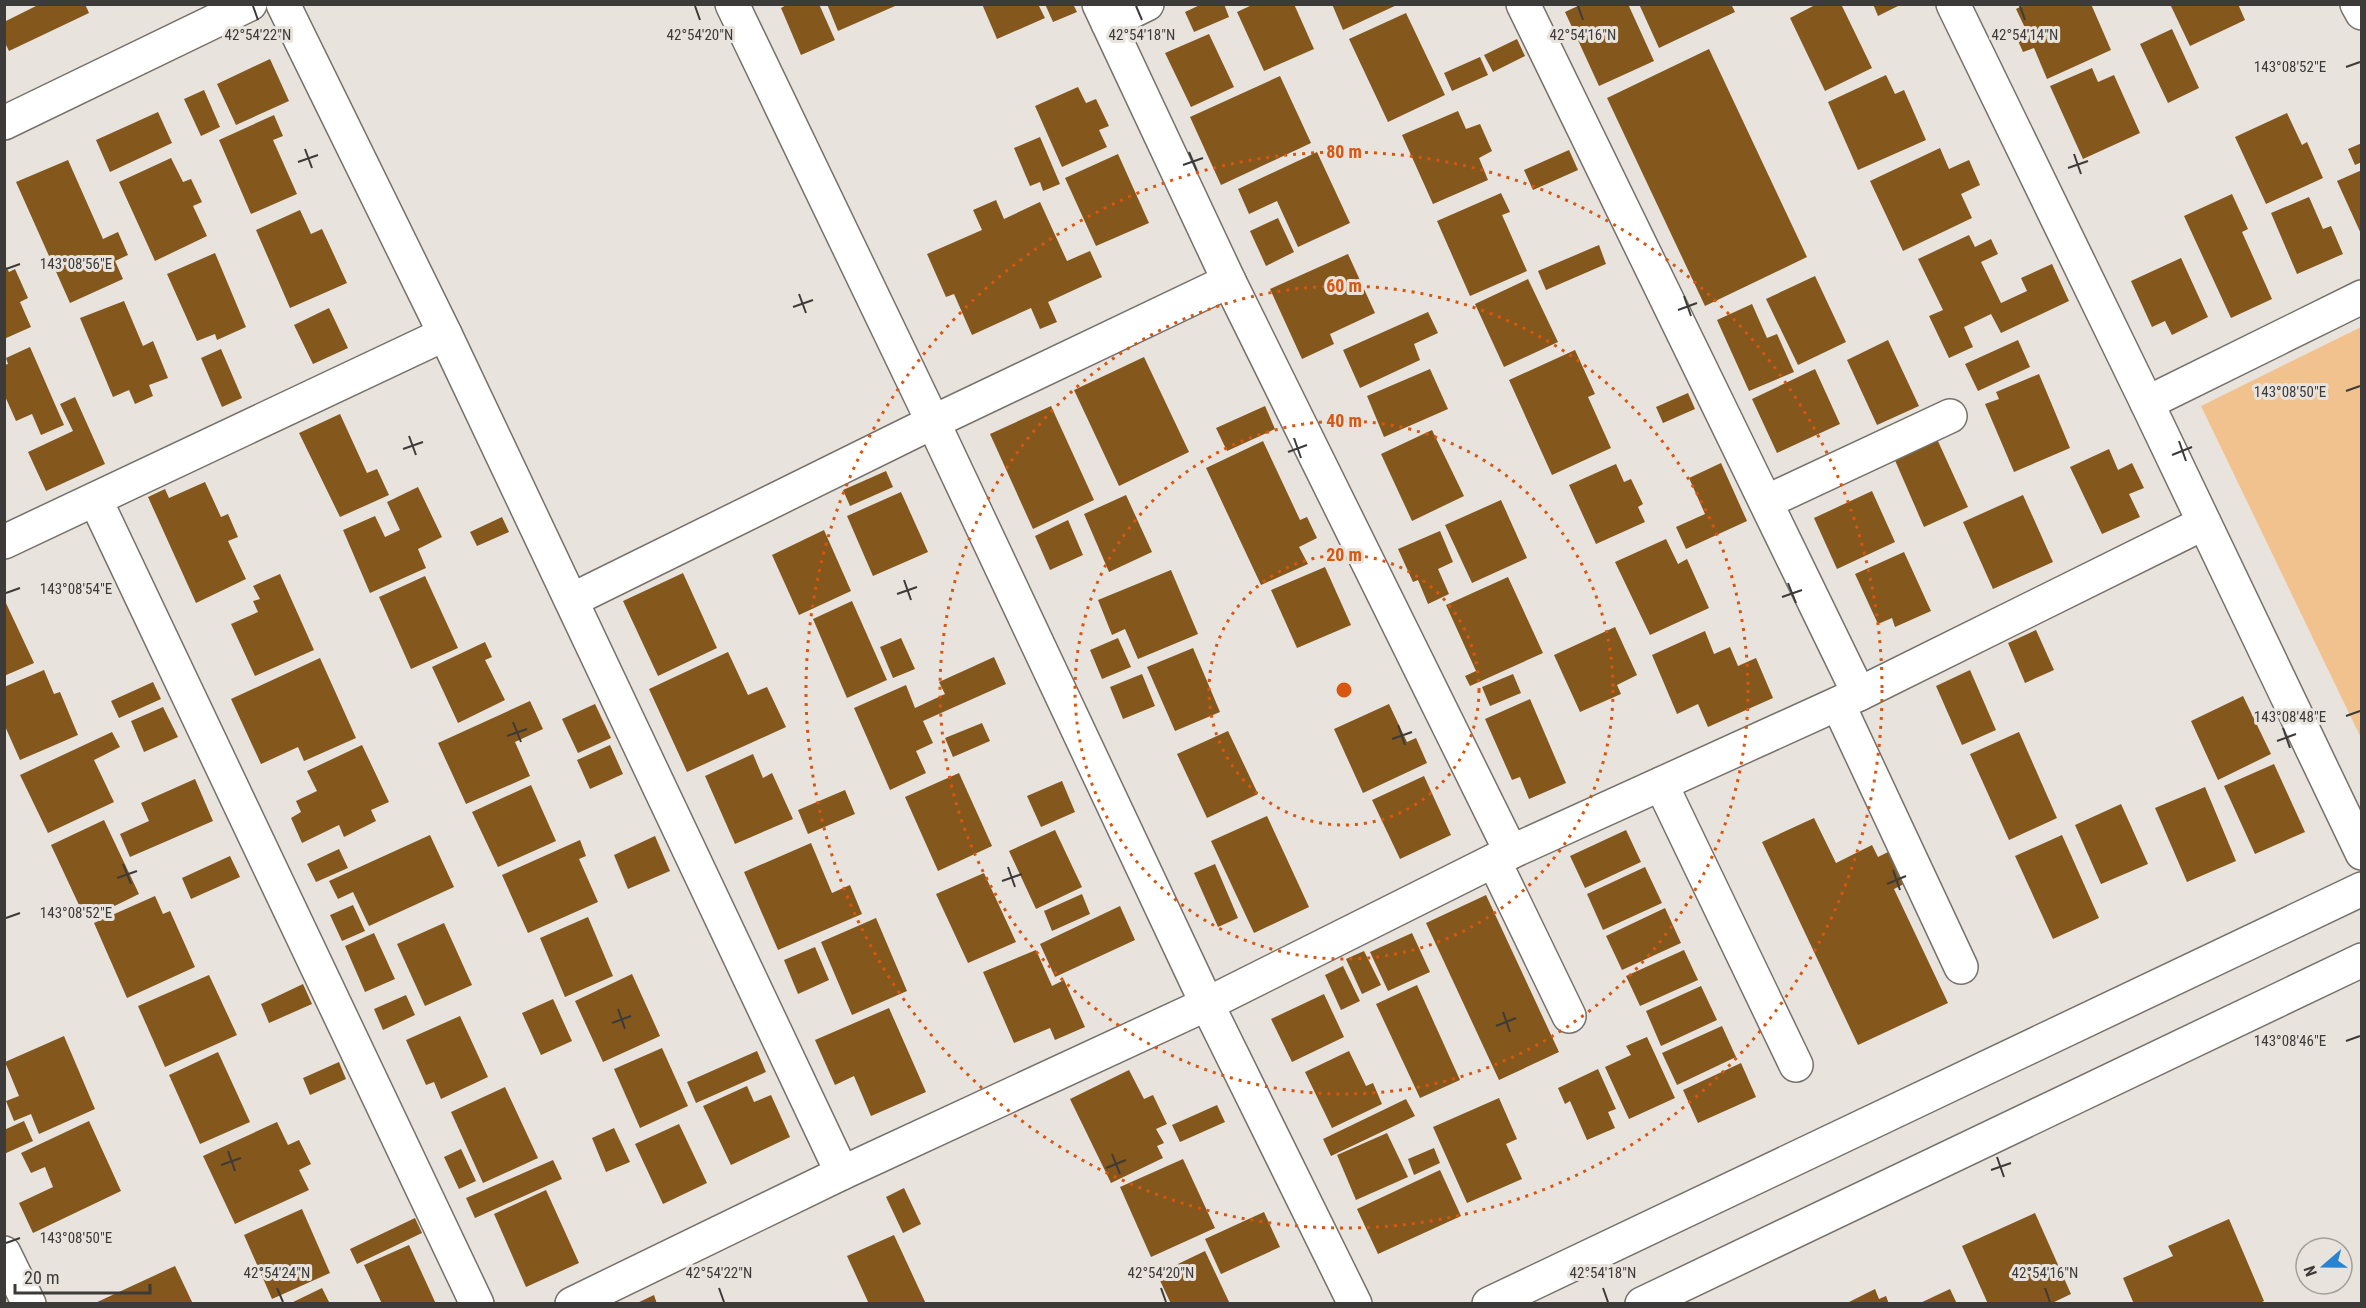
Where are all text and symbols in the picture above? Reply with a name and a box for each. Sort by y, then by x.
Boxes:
text: 42°54'22"N [225,26,291,44]
text: 42°54'20"N [667,26,733,44]
text: 42°54'18"N [1109,26,1175,44]
text: 42°54'16"N [1550,26,1616,44]
text: 42°54'14"N [1992,26,2058,44]
text: 143°08'52"E [2254,58,2326,76]
text: 80 m [1326,141,1362,162]
text: 143°08'56"E [40,255,112,273]
text: 60 m [1326,275,1362,296]
text: 143°08'50"E [2254,383,2326,401]
text: 40 m [1326,410,1362,431]
text: 20 m [1326,544,1362,565]
text: 143°08'54"E [40,580,112,598]
centre of rings [1334,680,1354,700]
text: 143°08'48"E [2254,708,2326,726]
text: 143°08'52"E [40,904,112,922]
text: 143°08'46"E [2254,1032,2326,1050]
text: 143°08'50"E [40,1229,112,1247]
north arrow [2294,1236,2354,1296]
scale bar [15,1257,150,1295]
text: N [2300,1263,2321,1279]
text: 42°54'24"N [244,1264,310,1282]
text: 42°54'22"N [686,1264,752,1282]
text: 42°54'20"N [1128,1264,1194,1282]
text: 42°54'18"N [1570,1264,1636,1282]
text: 42°54'16"N [2012,1264,2078,1282]
text: 20 m [24,1267,59,1288]

